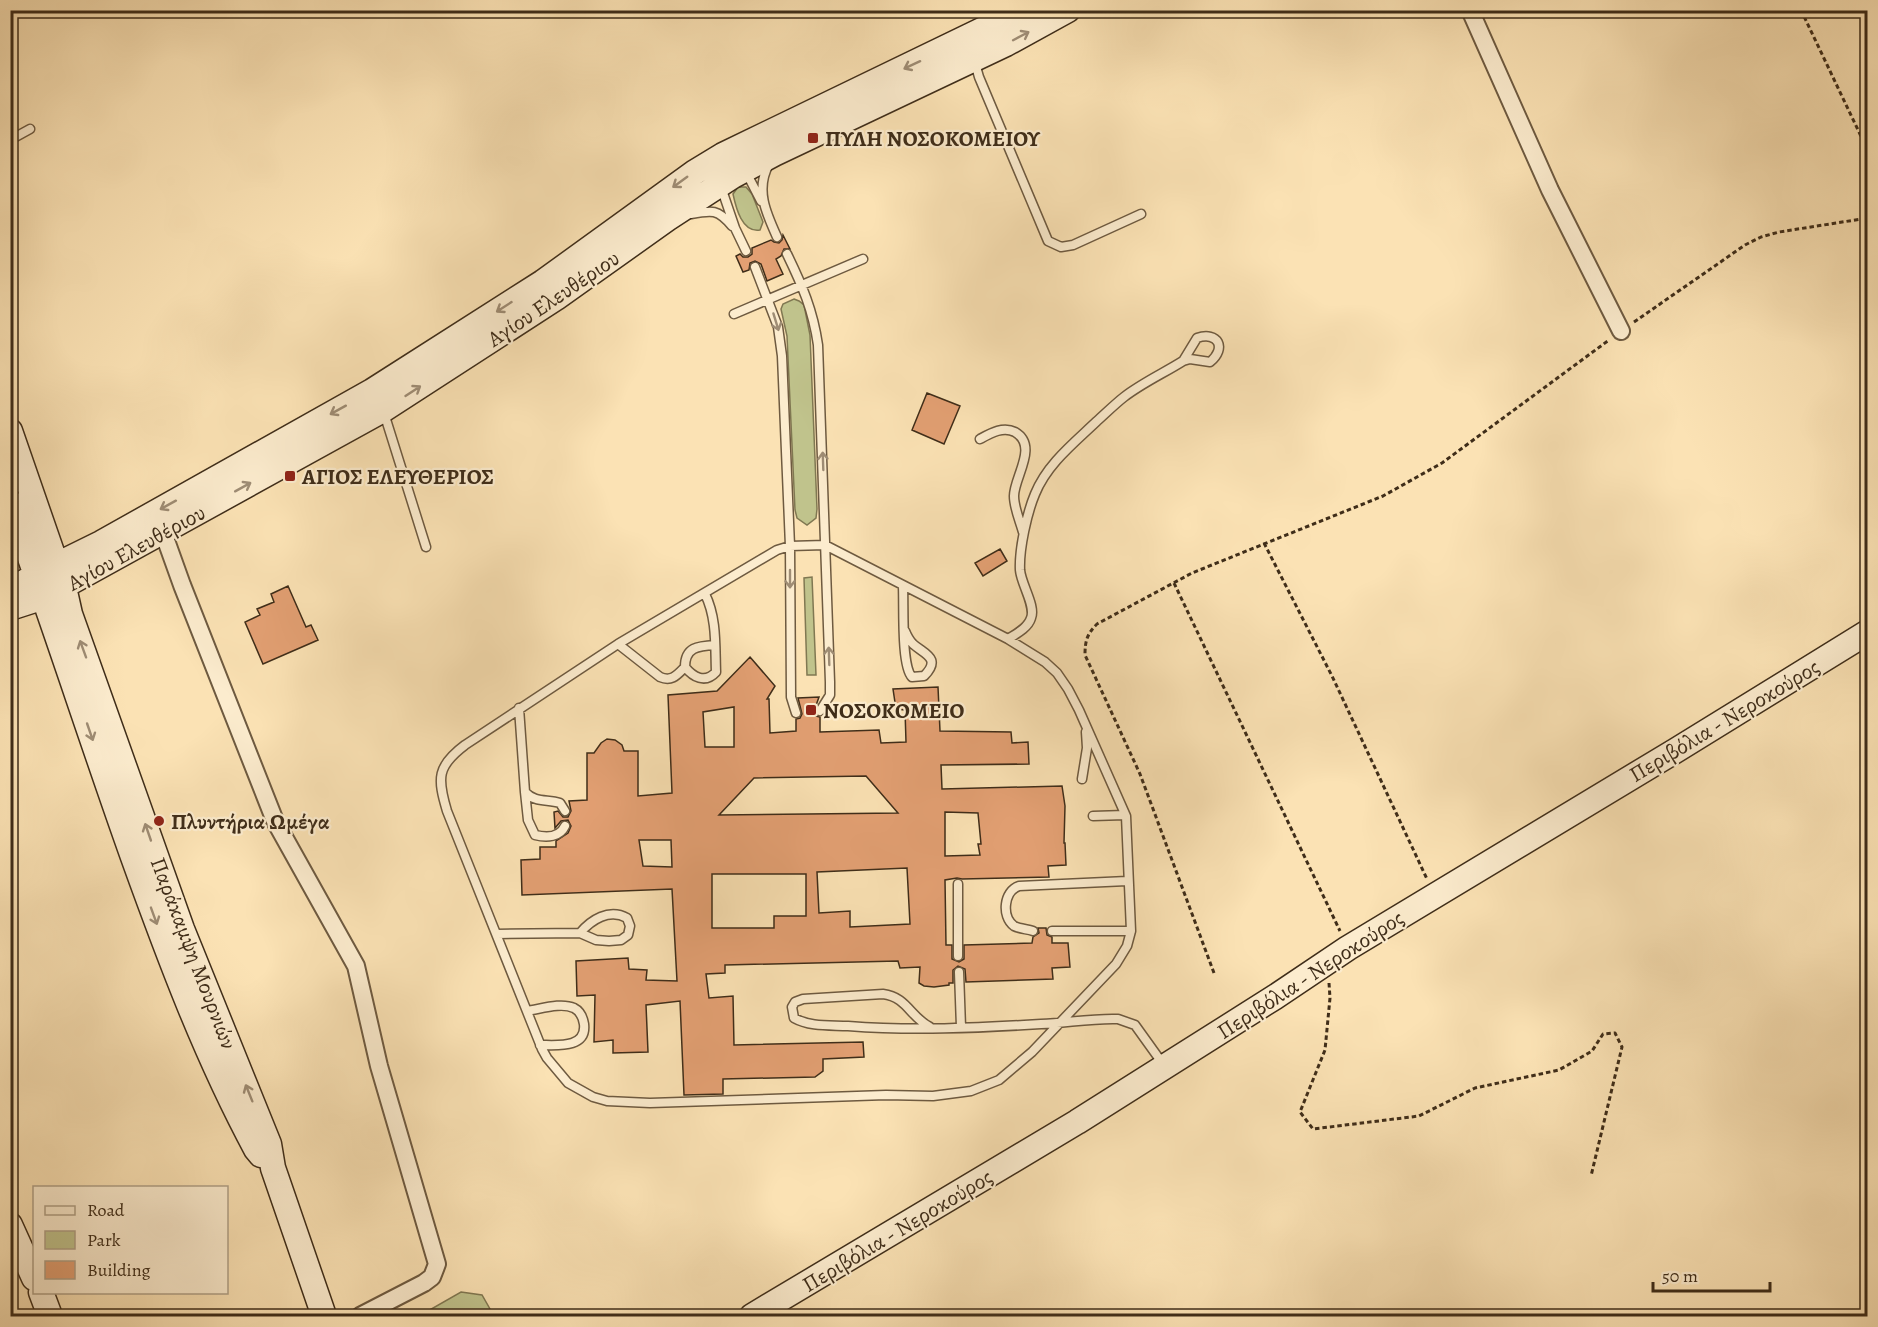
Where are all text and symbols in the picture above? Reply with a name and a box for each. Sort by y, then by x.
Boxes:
one-way arrow [1012,30,1030,41]
one-way arrow [903,60,921,72]
place label: ΠΥΛΗ ΝΟΣΟΚΟΜΕΙΟΥ [825,124,1041,154]
marker: ΠΥΛΗ ΝΟΣΟΚΟΜΕΙΟΥ [806,131,820,145]
one-way arrow [673,176,689,189]
street label: Αγίου Ελευθέριου [481,243,626,355]
one-way arrow [496,301,513,313]
one-way arrow [771,312,782,331]
one-way arrow [404,384,421,396]
one-way arrow [330,405,348,416]
one-way arrow [817,451,828,471]
place label: ΑΓΙΟΣ ΕΛΕΥΘΕΡΙΟΣ [301,462,494,492]
marker: ΑΓΙΟΣ ΕΛΕΥΘΕΡΙΟΣ [283,469,297,483]
one-way arrow [234,481,252,492]
street label: Αγίου Ελευθέριου [61,498,211,599]
one-way arrow [160,499,177,511]
one-way arrow [784,568,796,588]
one-way arrow [76,640,87,659]
one-way arrow [824,646,835,666]
street label: Περιβόλια - Νεροκούρος [1624,652,1825,790]
place label: ΝΟΣΟΚΟΜΕΙΟ [823,696,965,726]
marker: ΝΟΣΟΚΟΜΕΙΟ [804,703,818,717]
one-way arrow [85,722,96,741]
place label: Πλυντήρια Ωμέγα [171,807,330,837]
marker: Πλυντήρια Ωμέγα [152,814,166,828]
one-way arrow [142,823,153,842]
street label: Παράκαμψη Μουρνιών [143,853,243,1054]
street label: Περιβόλια - Νεροκούρος [1211,903,1410,1047]
one-way arrow [150,906,161,925]
one-way arrow [243,1084,254,1102]
street label: Περιβόλια - Νεροκούρος [797,1162,998,1300]
legend [33,1186,228,1294]
text: Road [87,1198,125,1222]
text: Park [87,1228,121,1252]
scale bar [1653,1255,1770,1293]
text: Building [87,1258,151,1282]
text: 50 m [1662,1264,1698,1288]

